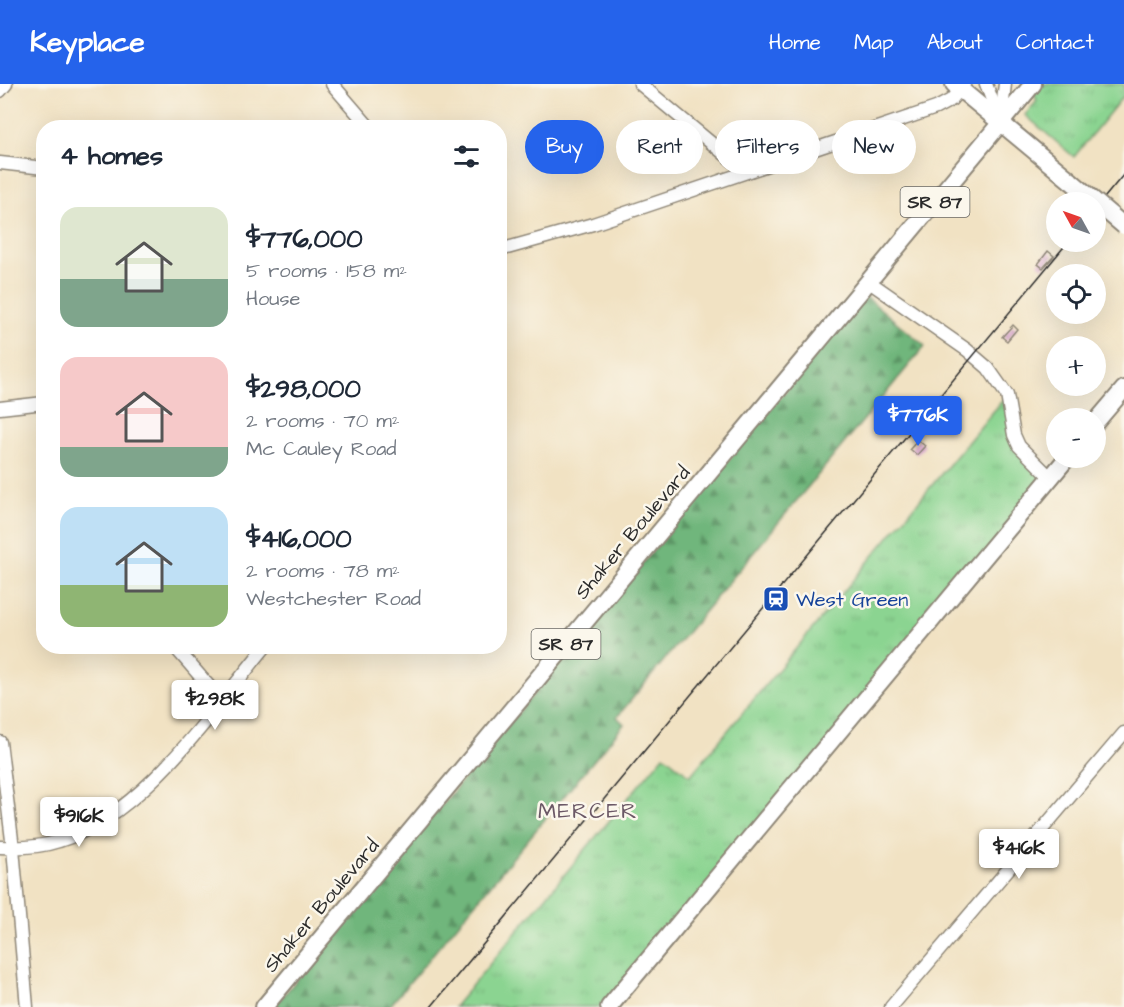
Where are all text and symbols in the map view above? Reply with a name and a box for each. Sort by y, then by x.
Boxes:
text: Keyplace [30,23,145,62]
text: Home [769,28,821,57]
text: Map [854,28,894,57]
text: About [927,28,983,57]
text: Contact [1016,28,1094,57]
chip: Buy [525,120,604,174]
chip: Rent [616,120,703,174]
chip: Filters [715,120,820,174]
chip: New [832,120,916,174]
text: 4 homes [60,138,163,174]
icon: filters [450,140,483,173]
road number: SR 87 [900,187,970,217]
north arrow [1046,192,1106,252]
map controls [1046,192,1106,468]
text: $776,000 [246,221,363,257]
icon: home [108,231,180,303]
text: 5 rooms · 158 m² [246,257,407,285]
button: locate [1046,264,1106,324]
text: House [246,285,300,313]
button: + [1046,336,1106,396]
text: $298,000 [246,371,361,407]
icon: home [108,381,180,453]
pin: $776K [876,396,960,447]
text: $776K [888,401,948,429]
text: 2 rooms · 70 m² [246,407,399,435]
button: − [1046,408,1106,468]
text: Mc Cauley Road [246,435,397,463]
street label: Shaker Boulevard [569,460,697,605]
text: $416,000 [246,521,352,557]
icon: home [108,531,180,603]
text: 2 rooms · 78 m² [246,557,400,585]
station icon: West Green [761,584,791,614]
text: Westchester Road [246,585,421,613]
place label: West Green [796,586,908,614]
road number: SR 87 [532,629,600,659]
pin: $298K [173,680,257,731]
text: $298K [185,685,245,713]
district label: MERCER [538,796,638,827]
pin: $916K [37,797,121,848]
text: $916K [54,802,104,830]
pin: $416K [977,829,1061,880]
street label: Shaker Boulevard [258,833,386,978]
text: $416K [993,834,1045,862]

